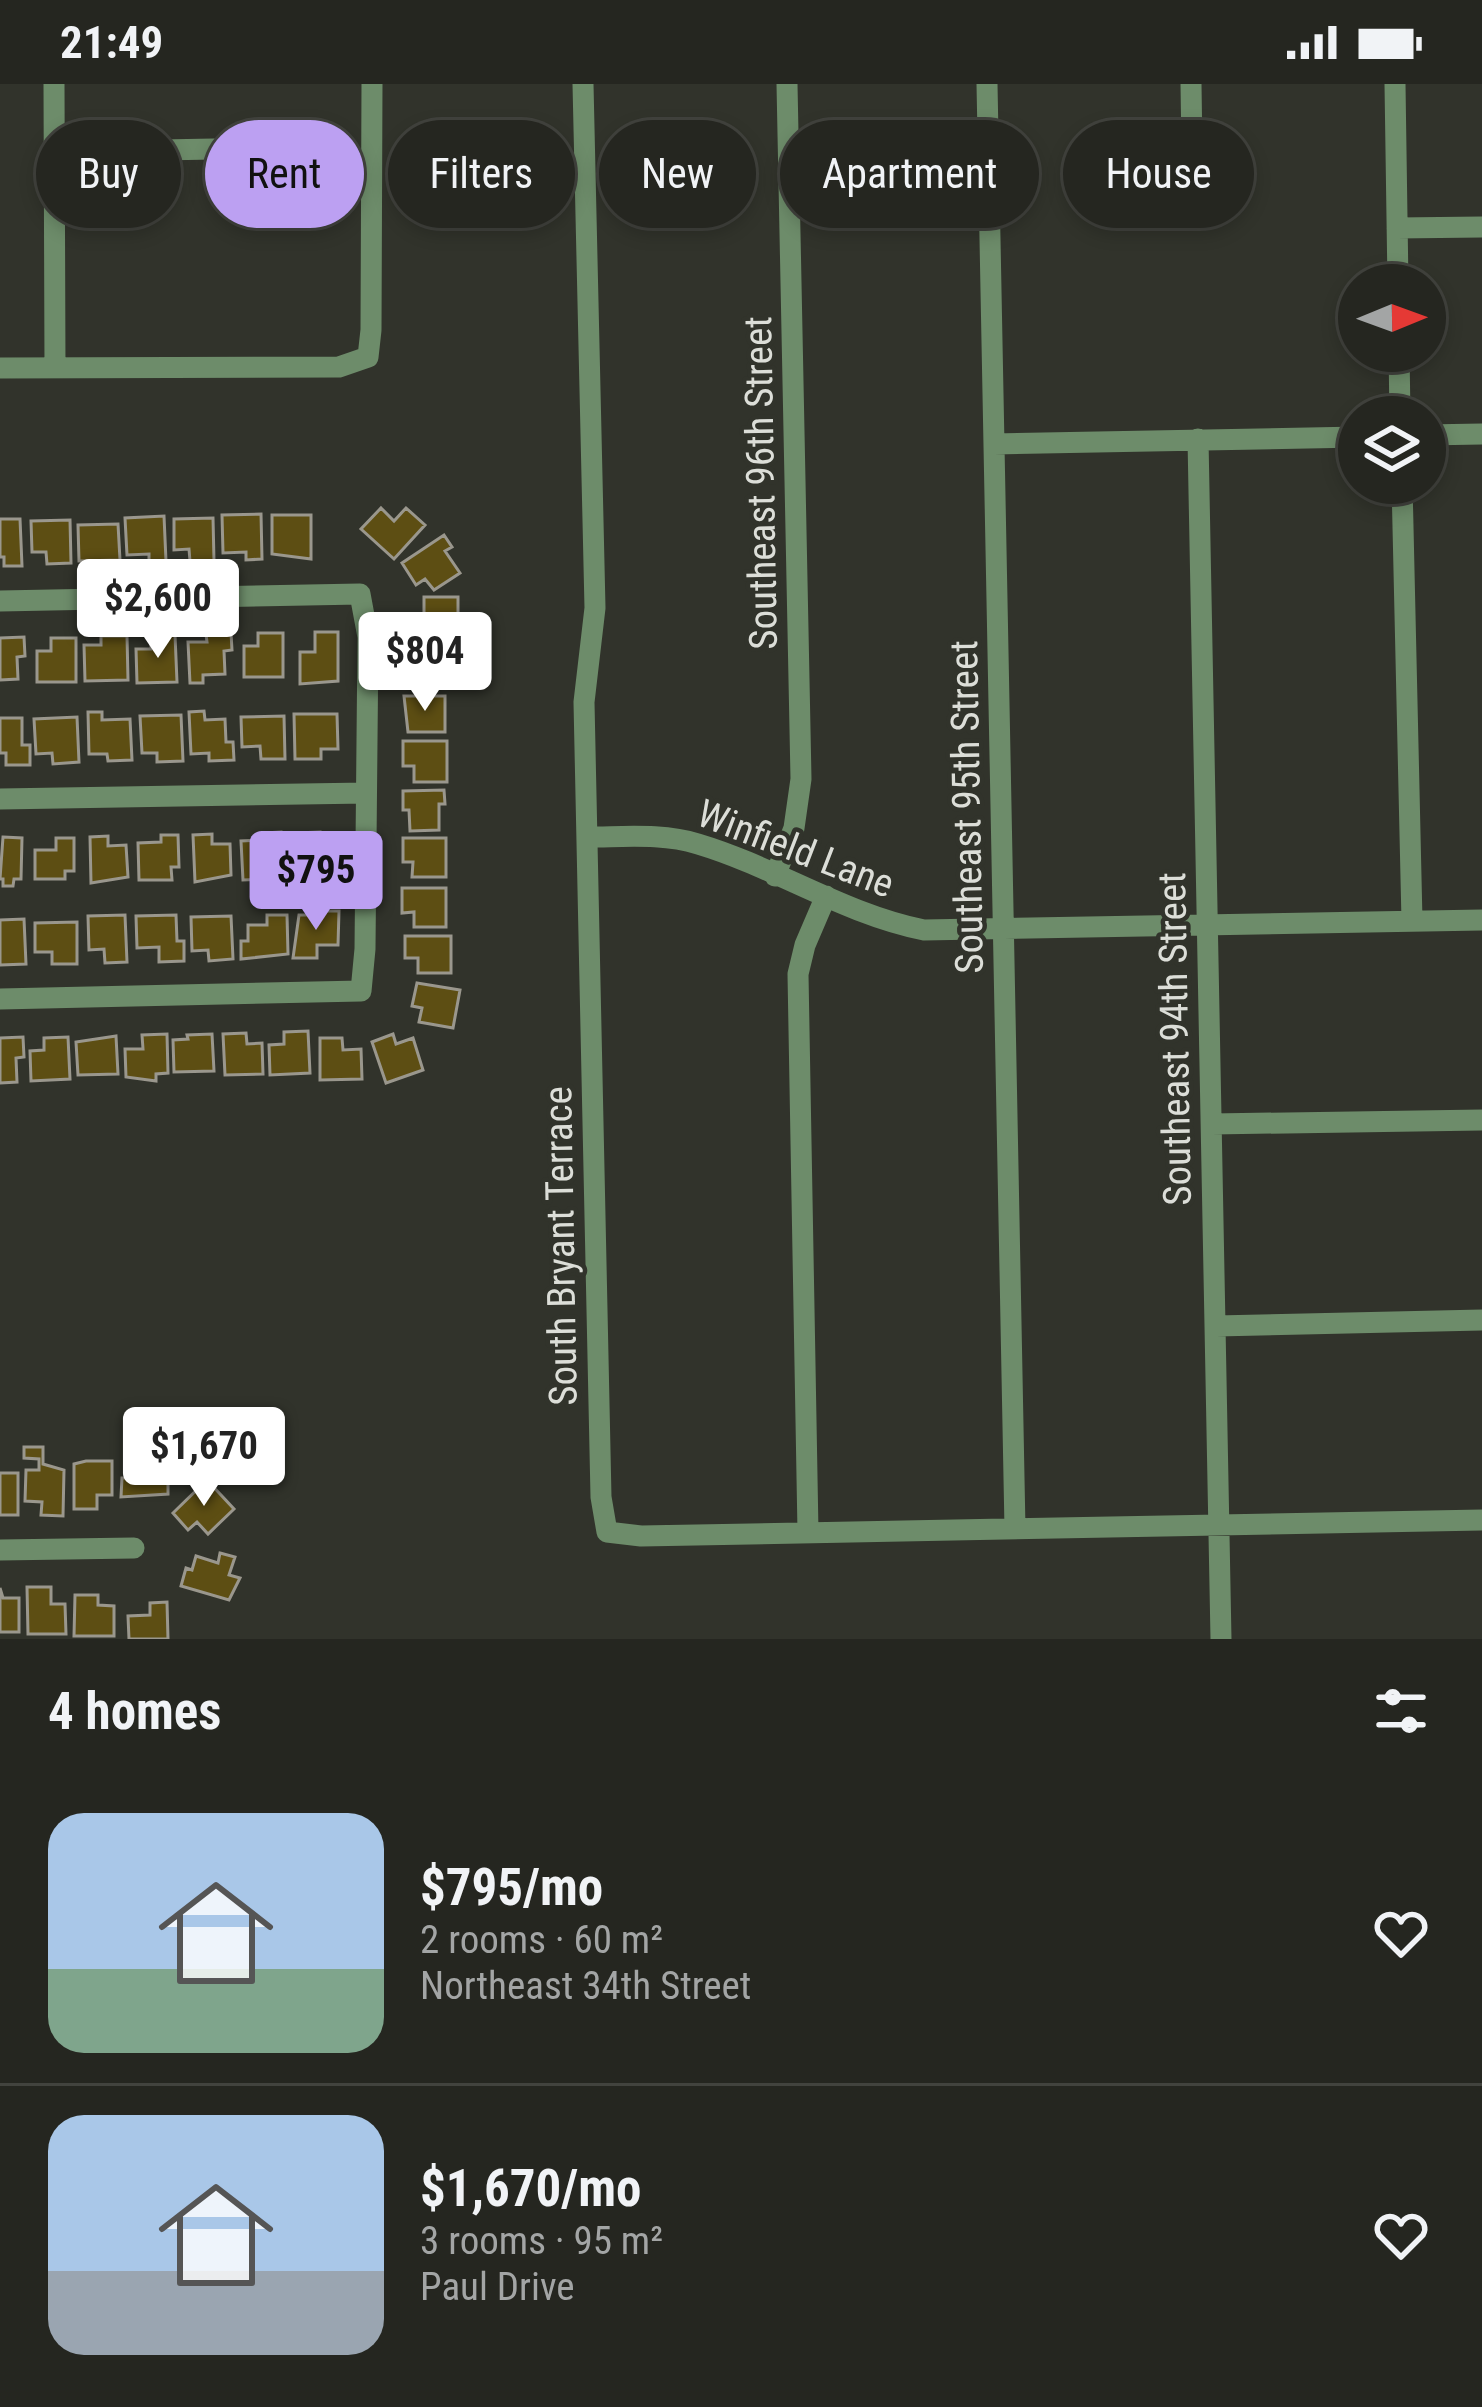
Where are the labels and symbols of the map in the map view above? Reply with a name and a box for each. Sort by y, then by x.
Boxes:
north arrow [1338,264,1446,372]
street label: Southeast 96th Street [735,316,787,650]
pin: $2,600 [60,559,256,661]
pin: $804 [354,612,496,714]
street label: Southeast 95th Street [941,640,993,974]
street label: Winfield Lane [691,790,900,907]
pin: $795 [245,831,387,933]
street label: Southeast 94th Street [1149,872,1201,1206]
street label: South Bryant Terrace [535,1086,587,1406]
pin: $1,670 [106,1407,302,1509]

